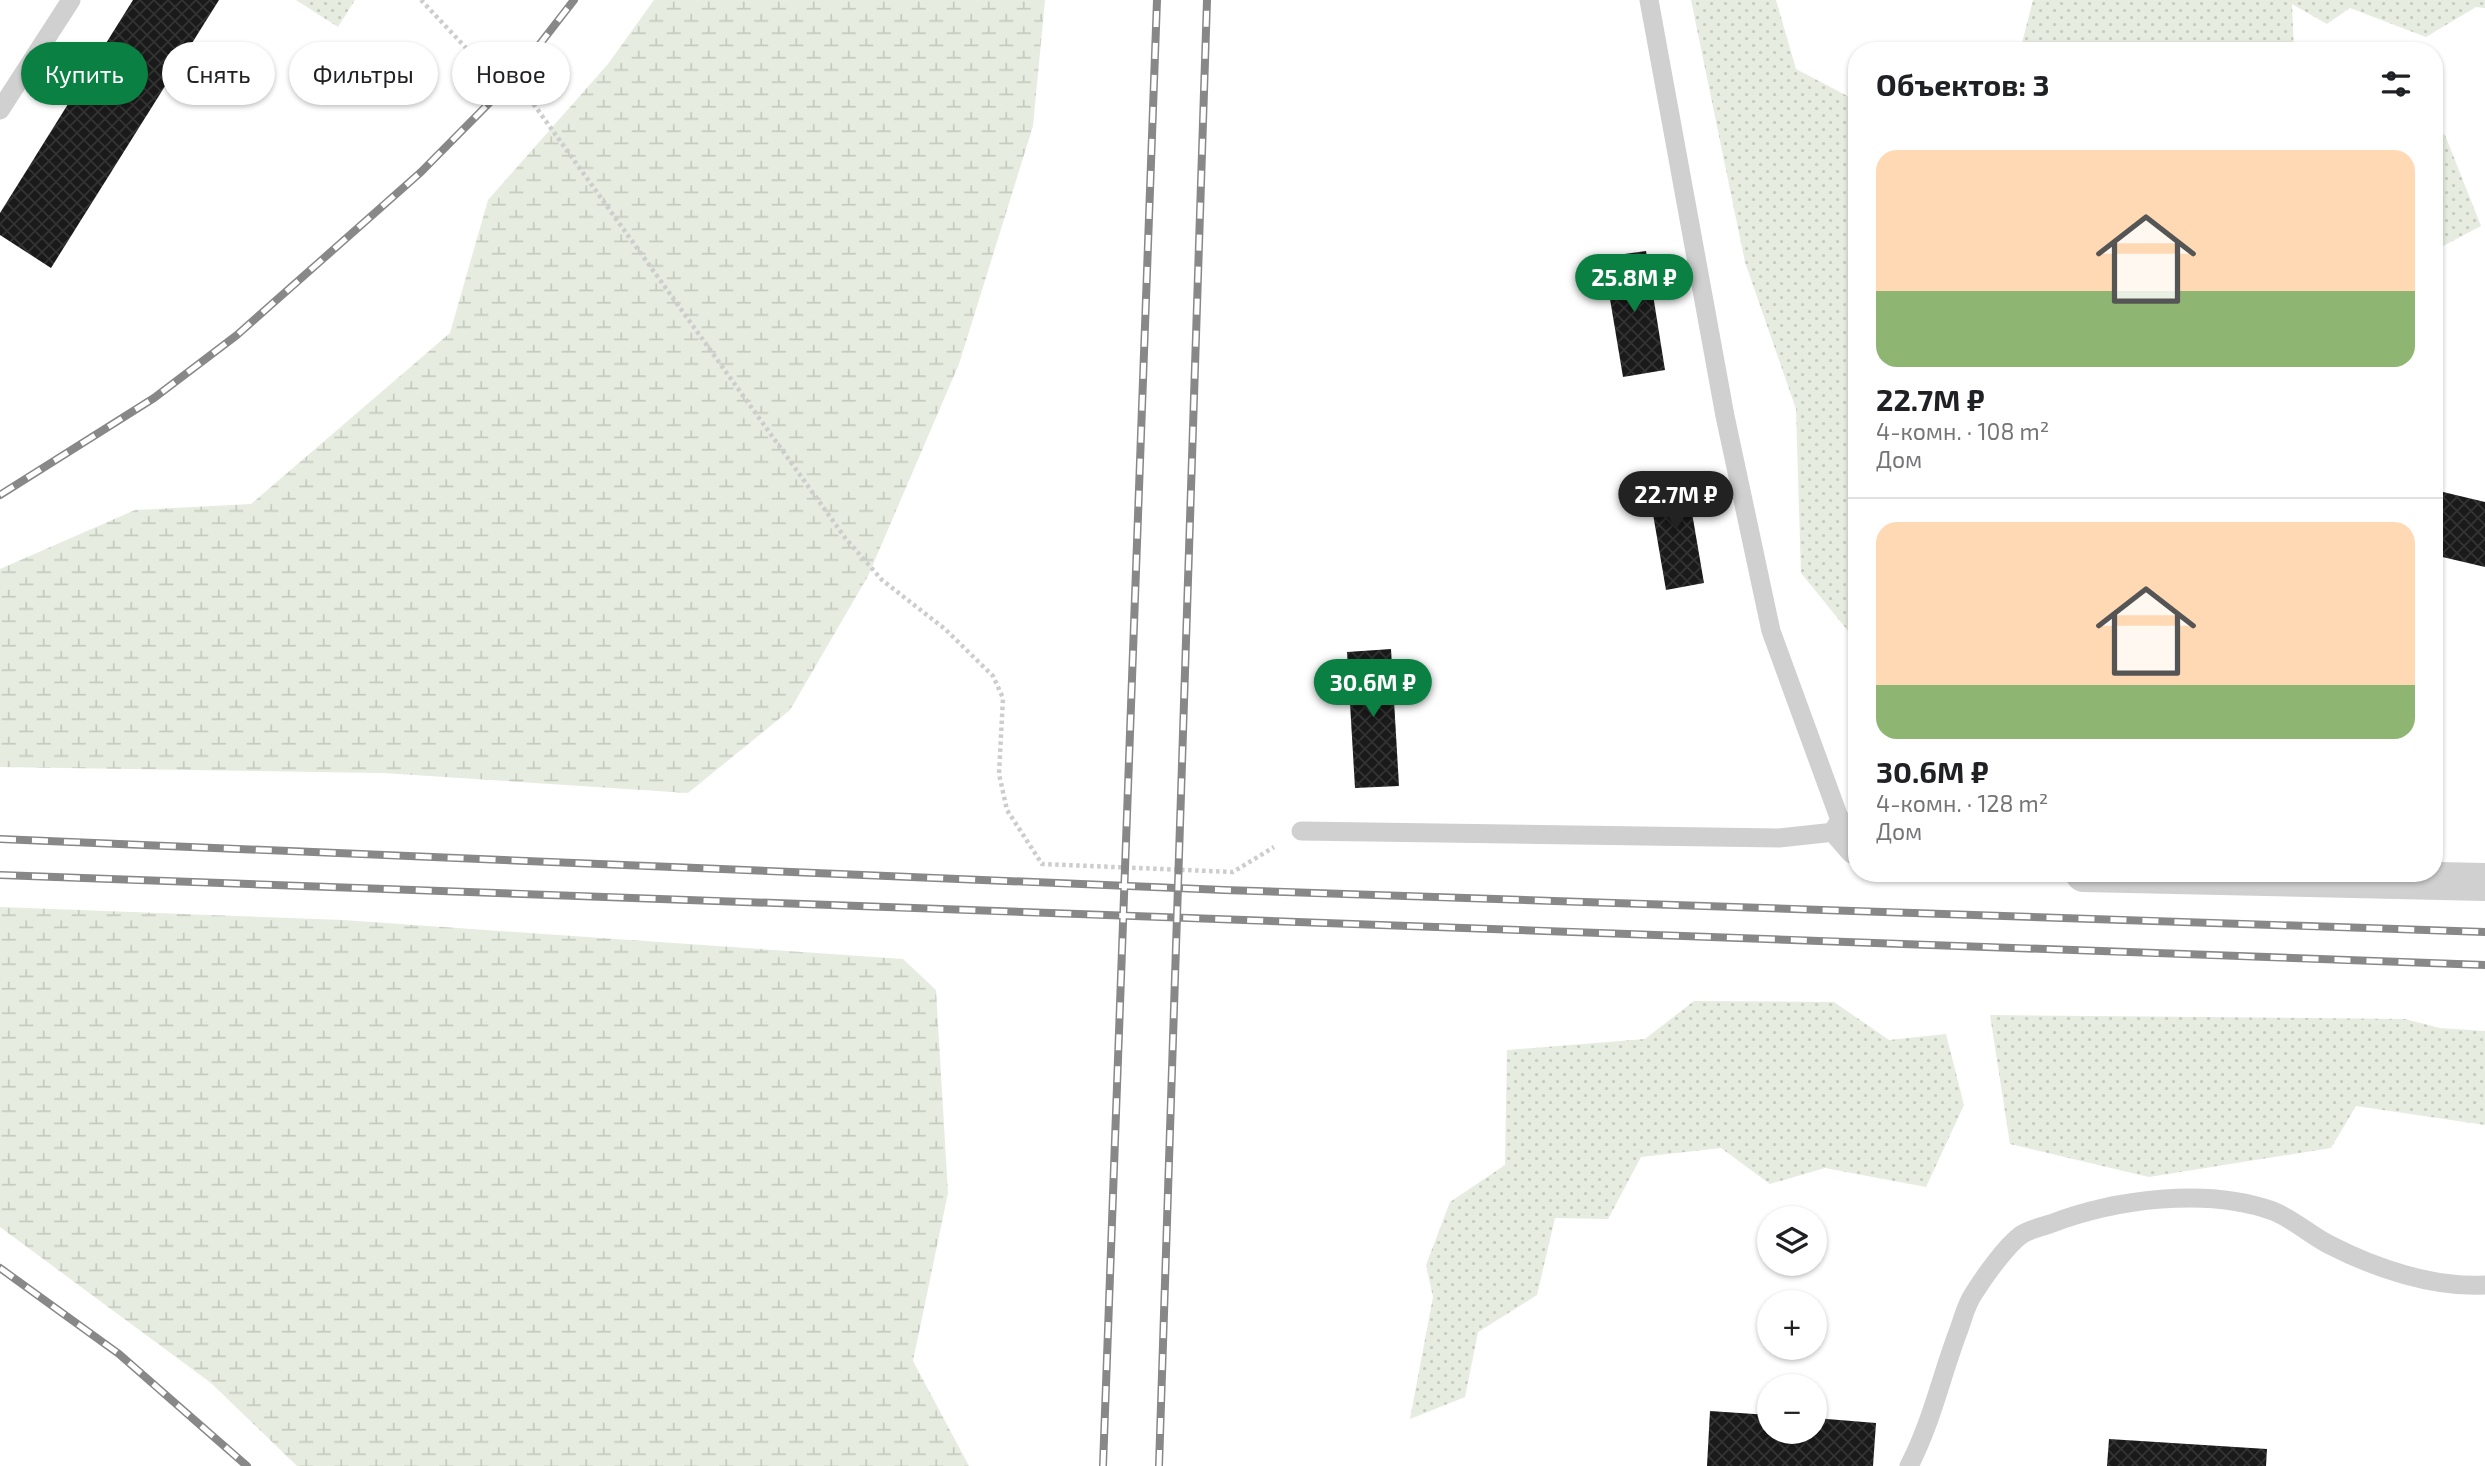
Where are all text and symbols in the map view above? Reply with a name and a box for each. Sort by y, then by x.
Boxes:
chip: Купить [21,42,148,105]
chip: Снять [162,42,275,105]
chip: Фильтры [289,42,438,105]
chip: Новое [452,42,570,105]
icon: filters [2377,65,2415,103]
text: Объектов: 3 [1876,66,2050,102]
icon: home [2083,196,2209,322]
pin: 25.8M ₽ [1569,254,1699,314]
text: 25.8M ₽ [1591,263,1677,291]
text: 22.7M ₽ [1876,381,1985,417]
text: 4-комн. · 108 m² [1876,417,2049,445]
text: Дом [1876,445,1922,473]
pin: 22.7M ₽ [1611,472,1741,531]
text: 22.7M ₽ [1634,480,1718,508]
icon: home [2083,568,2209,694]
pin: 30.6M ₽ [1308,660,1438,719]
text: 30.6M ₽ [1330,668,1416,696]
text: 30.6M ₽ [1876,753,1989,789]
text: 4-комн. · 128 m² [1876,789,2048,817]
text: Дом [1876,817,1922,845]
map controls [1757,1206,1827,1444]
button: layers [1757,1206,1827,1276]
button: + [1757,1290,1827,1360]
button: − [1757,1374,1827,1444]

